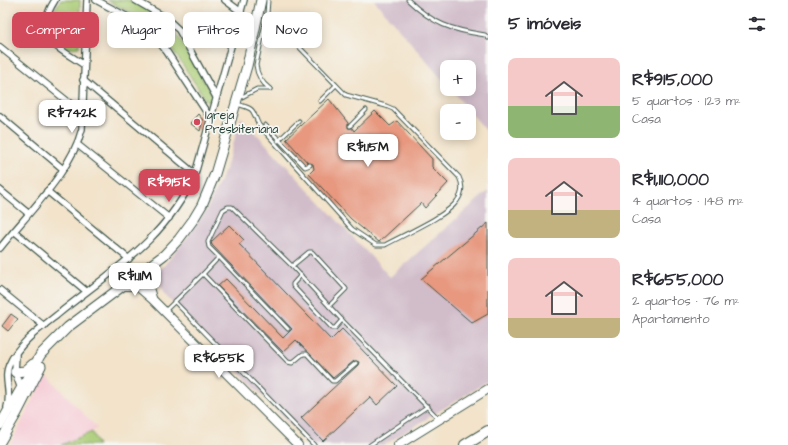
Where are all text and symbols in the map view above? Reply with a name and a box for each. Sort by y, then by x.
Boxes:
chip: Comprar [12,12,99,48]
chip: Alugar [107,12,175,48]
chip: Filtros [183,12,254,48]
chip: Novo [262,12,322,48]
text: 5 imóveis [508,12,581,36]
icon: filters [746,13,768,35]
map controls [440,60,476,140]
button: + [440,60,476,96]
text: R$915,000 [632,68,713,92]
icon: home [540,74,588,122]
text: 5 quartos · 123 m² [632,92,741,110]
pin: R$742K [39,100,105,134]
text: R$742K [48,104,96,122]
button: − [440,104,476,140]
place label: Igreja Presbiteriana [205,107,278,138]
text: Casa [632,110,661,128]
marker: Igreja Presbiteriana [192,117,202,127]
pin: R$1.15M [331,134,405,168]
text: R$1.15M [347,138,389,156]
text: R$1,110,000 [632,168,709,192]
pin: R$915K [136,169,202,203]
text: R$915K [148,173,190,191]
icon: home [540,174,588,222]
text: 4 quartos · 148 m² [632,192,744,210]
text: Casa [632,210,661,228]
pin: R$1.11M [98,263,172,297]
text: R$1.11M [118,267,152,285]
text: R$655,000 [632,268,724,292]
icon: home [540,274,588,322]
text: 2 quartos · 76 m² [632,292,739,310]
text: Apartamento [632,310,709,328]
pin: R$655K [186,345,252,379]
text: R$655K [194,349,244,367]

